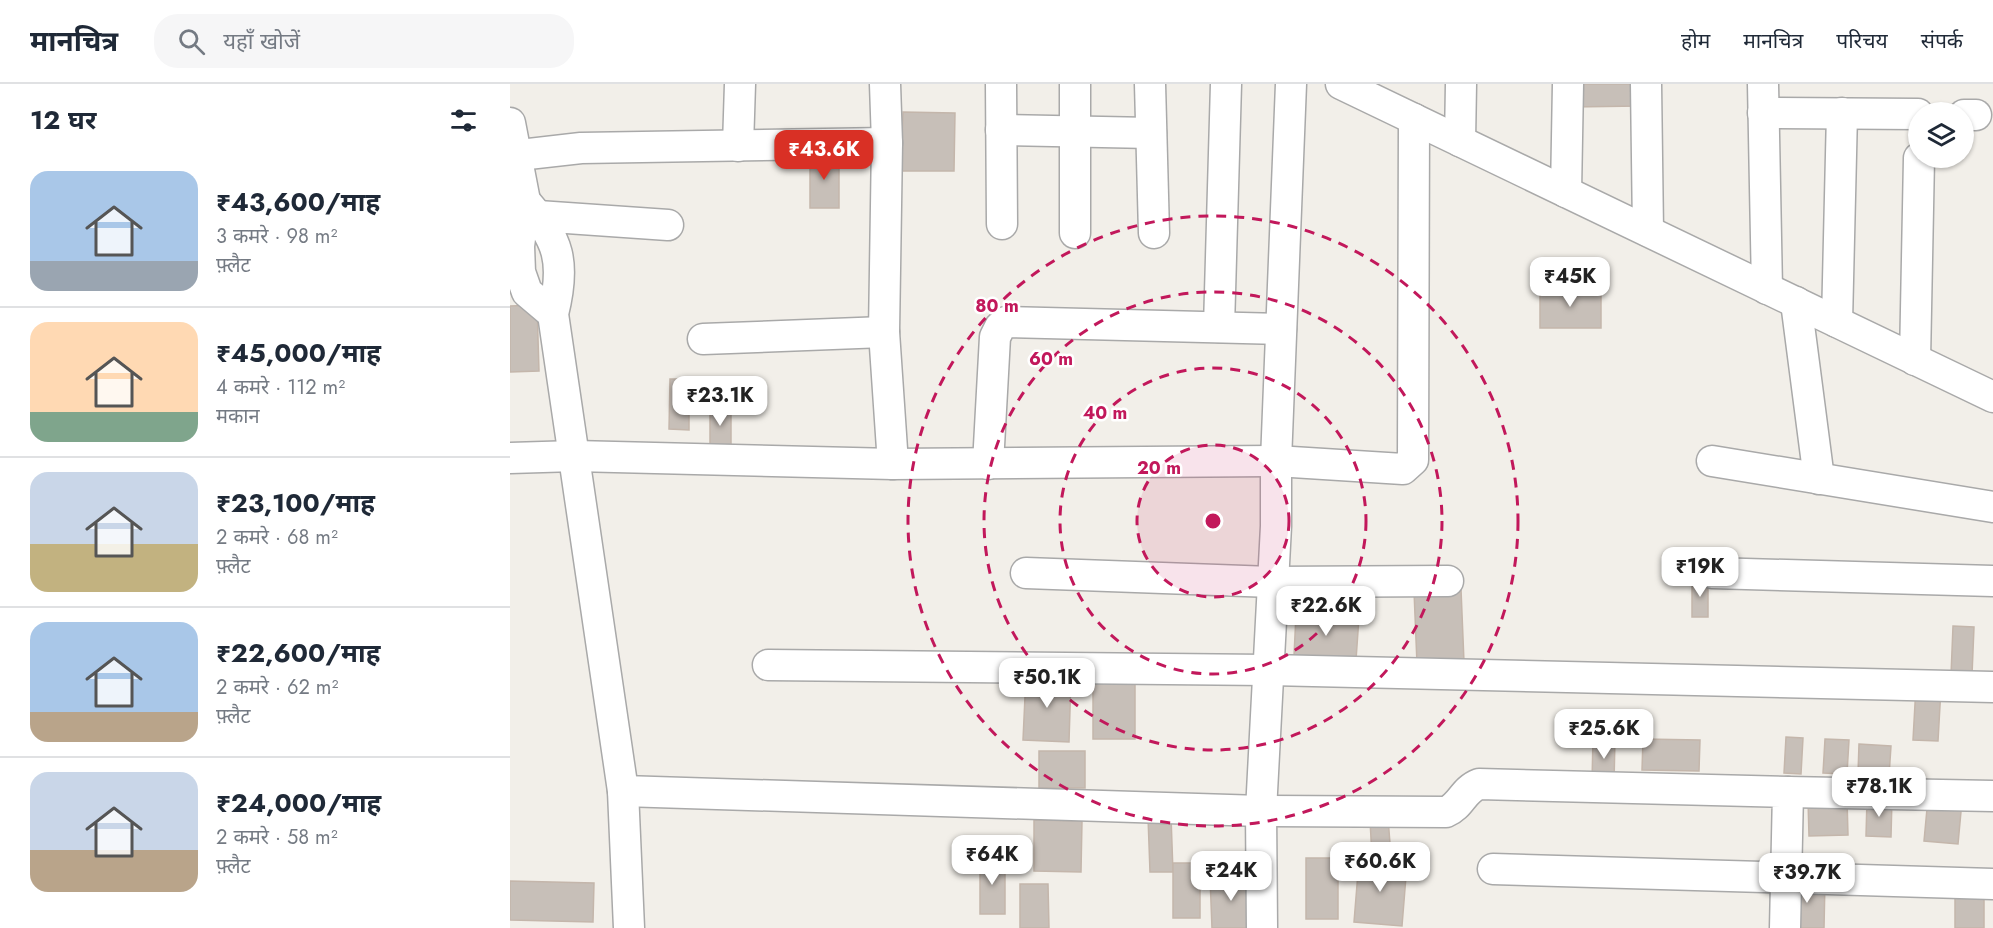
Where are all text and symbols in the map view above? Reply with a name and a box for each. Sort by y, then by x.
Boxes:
search box [154,14,574,68]
text: मानचित्र [30,21,118,62]
icon: search [175,25,208,58]
text: यहाँ खोजें [223,25,300,57]
text: होम [1681,26,1710,56]
text: मानचित्र [1743,26,1803,56]
text: परिचय [1836,26,1888,56]
text: संपर्क [1921,26,1963,56]
text: 12 घर [30,101,96,139]
map controls [1908,102,1974,168]
button: layers [1908,102,1974,168]
icon: filters [447,104,480,137]
pin: ₹43.6K [775,130,873,181]
text: ₹43.6K [788,135,860,164]
text: ₹43,600/माह [216,183,380,221]
icon: home [78,195,150,267]
text: 3 कमरे · 98 m² [216,222,337,251]
text: फ़्लैट [216,251,251,280]
pin: ₹45K [1534,257,1606,308]
text: ₹45K [1544,262,1596,291]
text: 80 m [975,293,1019,319]
text: ₹45,000/माह [216,334,381,372]
icon: home [78,346,150,418]
text: 60 m [1029,346,1073,372]
text: 4 कमरे · 112 m² [216,373,345,402]
pin: ₹23.1K [671,376,769,427]
text: ₹23.1K [686,381,754,410]
text: 40 m [1083,400,1127,426]
text: मकान [216,402,260,431]
text: 20 m [1137,455,1181,481]
text: ₹23,100/माह [216,484,375,522]
icon: home [78,496,150,568]
centre of rings [1203,511,1223,531]
text: 2 कमरे · 68 m² [216,523,338,552]
pin: ₹19K [1664,547,1736,598]
text: फ़्लैट [216,552,251,581]
text: ₹19K [1676,552,1724,581]
pin: ₹22.6K [1277,586,1375,637]
text: ₹22.6K [1290,591,1362,620]
text: ₹22,600/माह [216,634,380,672]
icon: home [78,646,150,718]
pin: ₹50.1K [998,658,1096,709]
text: ₹50.1K [1013,663,1081,692]
text: 2 कमरे · 62 m² [216,673,338,702]
text: फ़्लैट [216,702,251,731]
pin: ₹25.6K [1555,709,1653,760]
text: ₹25.6K [1568,714,1640,743]
pin: ₹78.1K [1830,767,1928,818]
text: ₹78.1K [1846,772,1912,801]
text: ₹24,000/माह [216,784,381,822]
icon: home [78,796,150,868]
text: 2 कमरे · 58 m² [216,823,338,852]
pin: ₹64K [956,835,1028,886]
text: ₹64K [966,840,1018,869]
pin: ₹60.6K [1331,842,1429,893]
text: ₹60.6K [1344,847,1416,876]
pin: ₹24K [1195,851,1267,902]
text: फ़्लैट [216,852,251,881]
pin: ₹39.7K [1758,853,1856,904]
text: ₹24K [1205,856,1257,885]
text: ₹39.7K [1773,858,1841,887]

